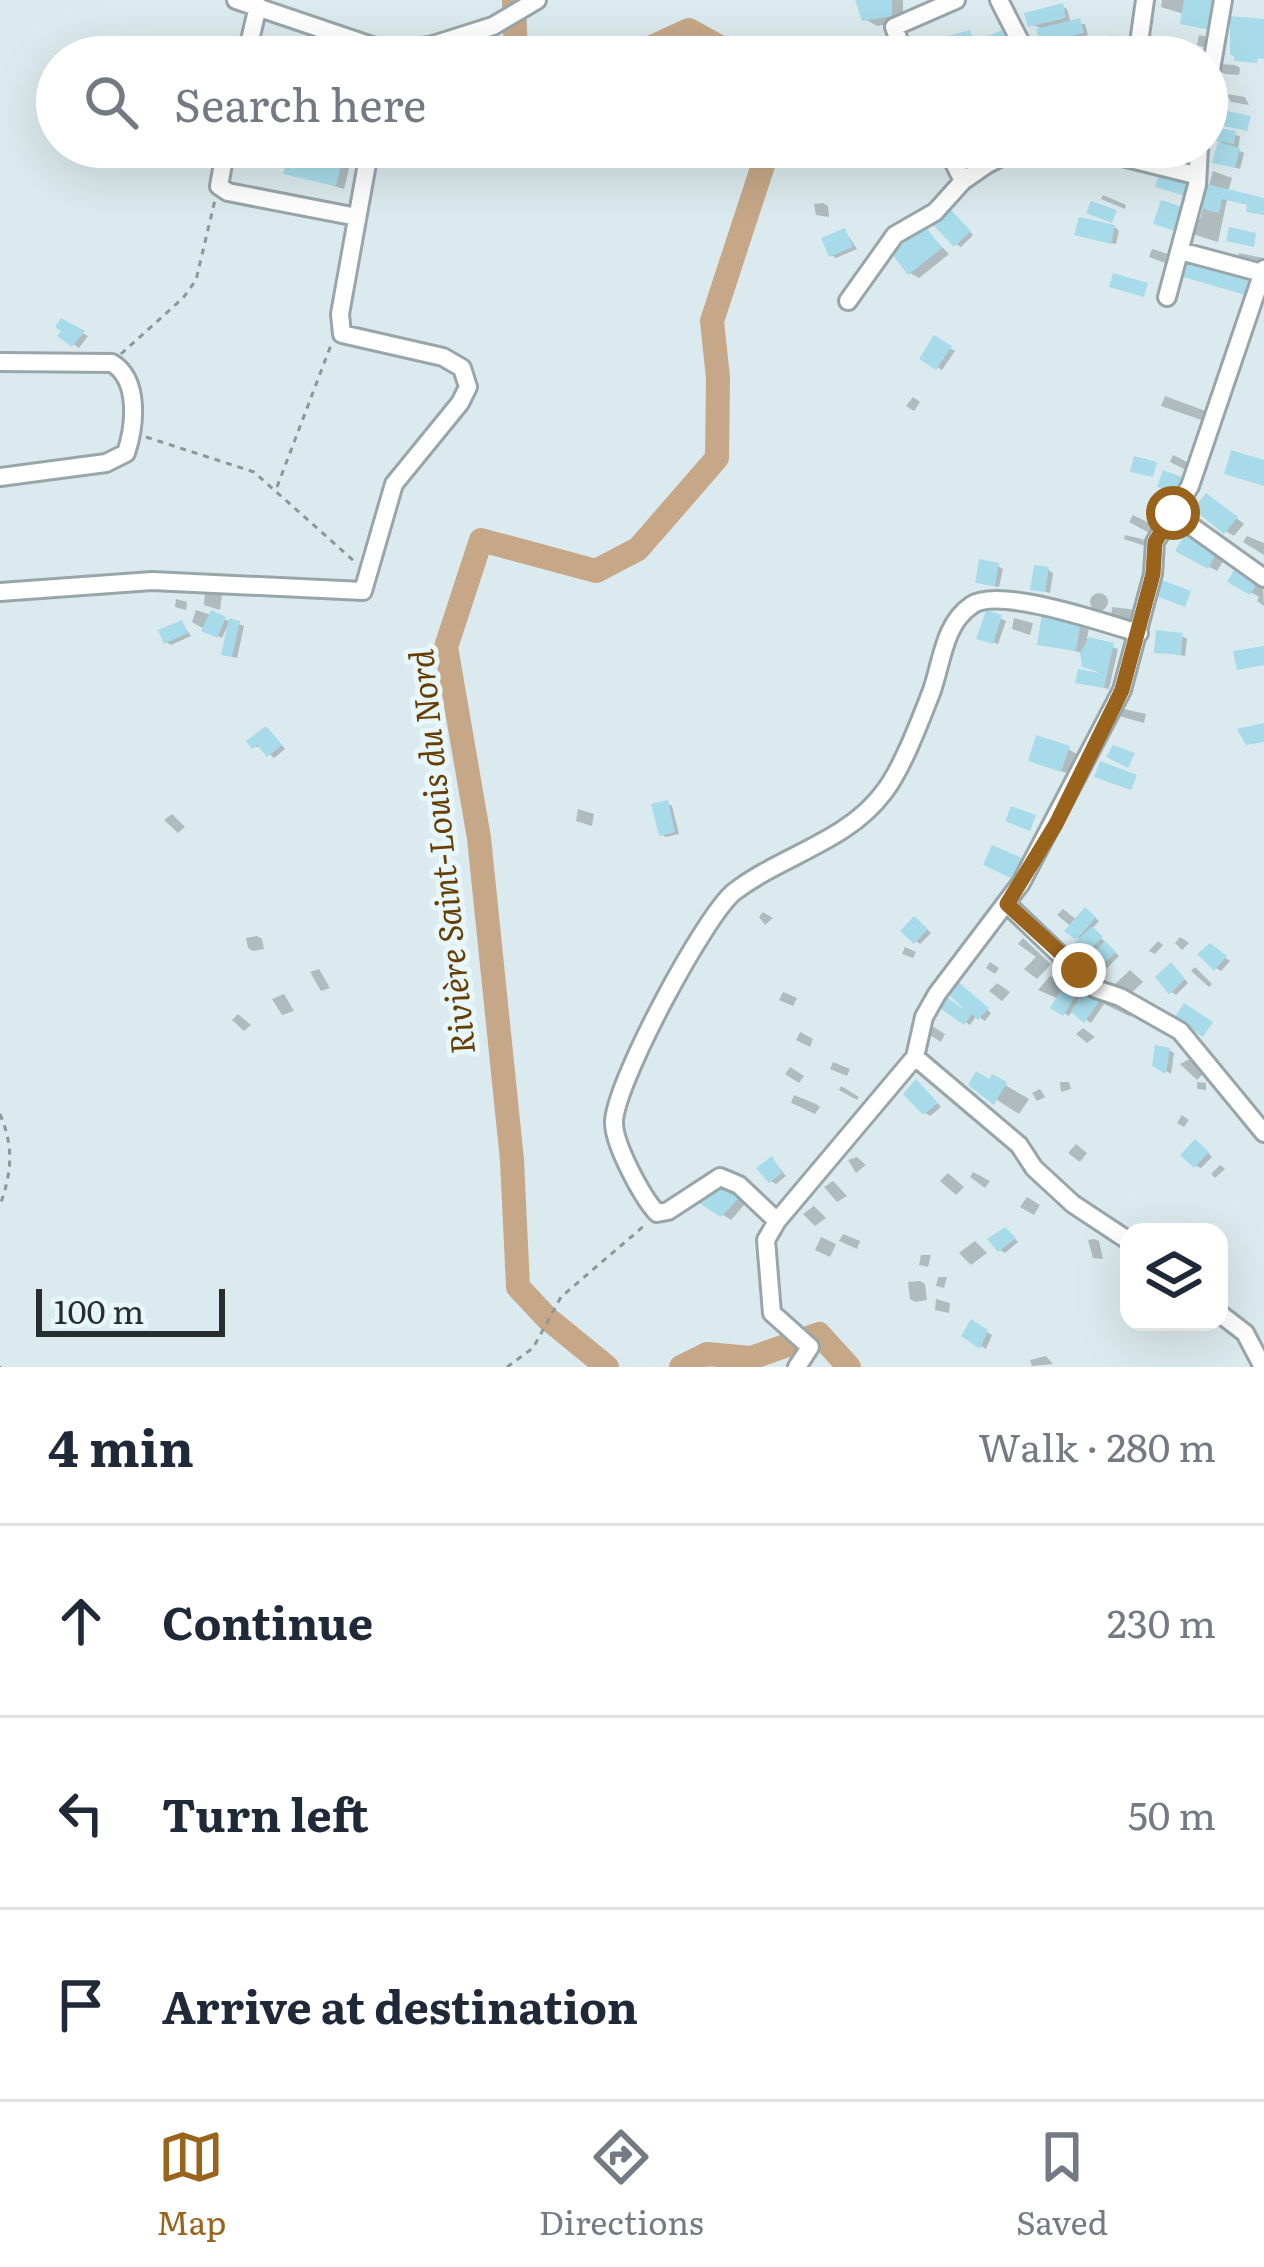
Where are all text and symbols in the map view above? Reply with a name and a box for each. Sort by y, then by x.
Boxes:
search box [36,36,1228,168]
icon: search [78,69,144,135]
text: Search here [174,69,426,136]
route start [1146,486,1200,540]
water label: Rivière Saint-Louis du Nord [394,647,485,1057]
route end [1052,943,1106,997]
map controls [1120,1223,1228,1331]
button: layers [1120,1223,1228,1331]
scale bar [36,1283,225,1336]
text: 100 m [54,1285,144,1334]
text: 4 min [48,1407,194,1483]
text: Walk · 280 m [978,1416,1216,1474]
text: Continue [162,1587,373,1654]
icon: ahead [48,1588,114,1654]
text: 230 m [1107,1592,1216,1650]
text: Turn left [162,1779,369,1846]
icon: left [48,1780,114,1846]
text: 50 m [1128,1784,1216,1842]
text: Arrive at destination [162,1971,638,2038]
icon: arrive [48,1972,114,2038]
tab: Map [156,2124,226,2245]
tab: Directions [539,2124,704,2245]
tab: Saved [1016,2124,1108,2245]

